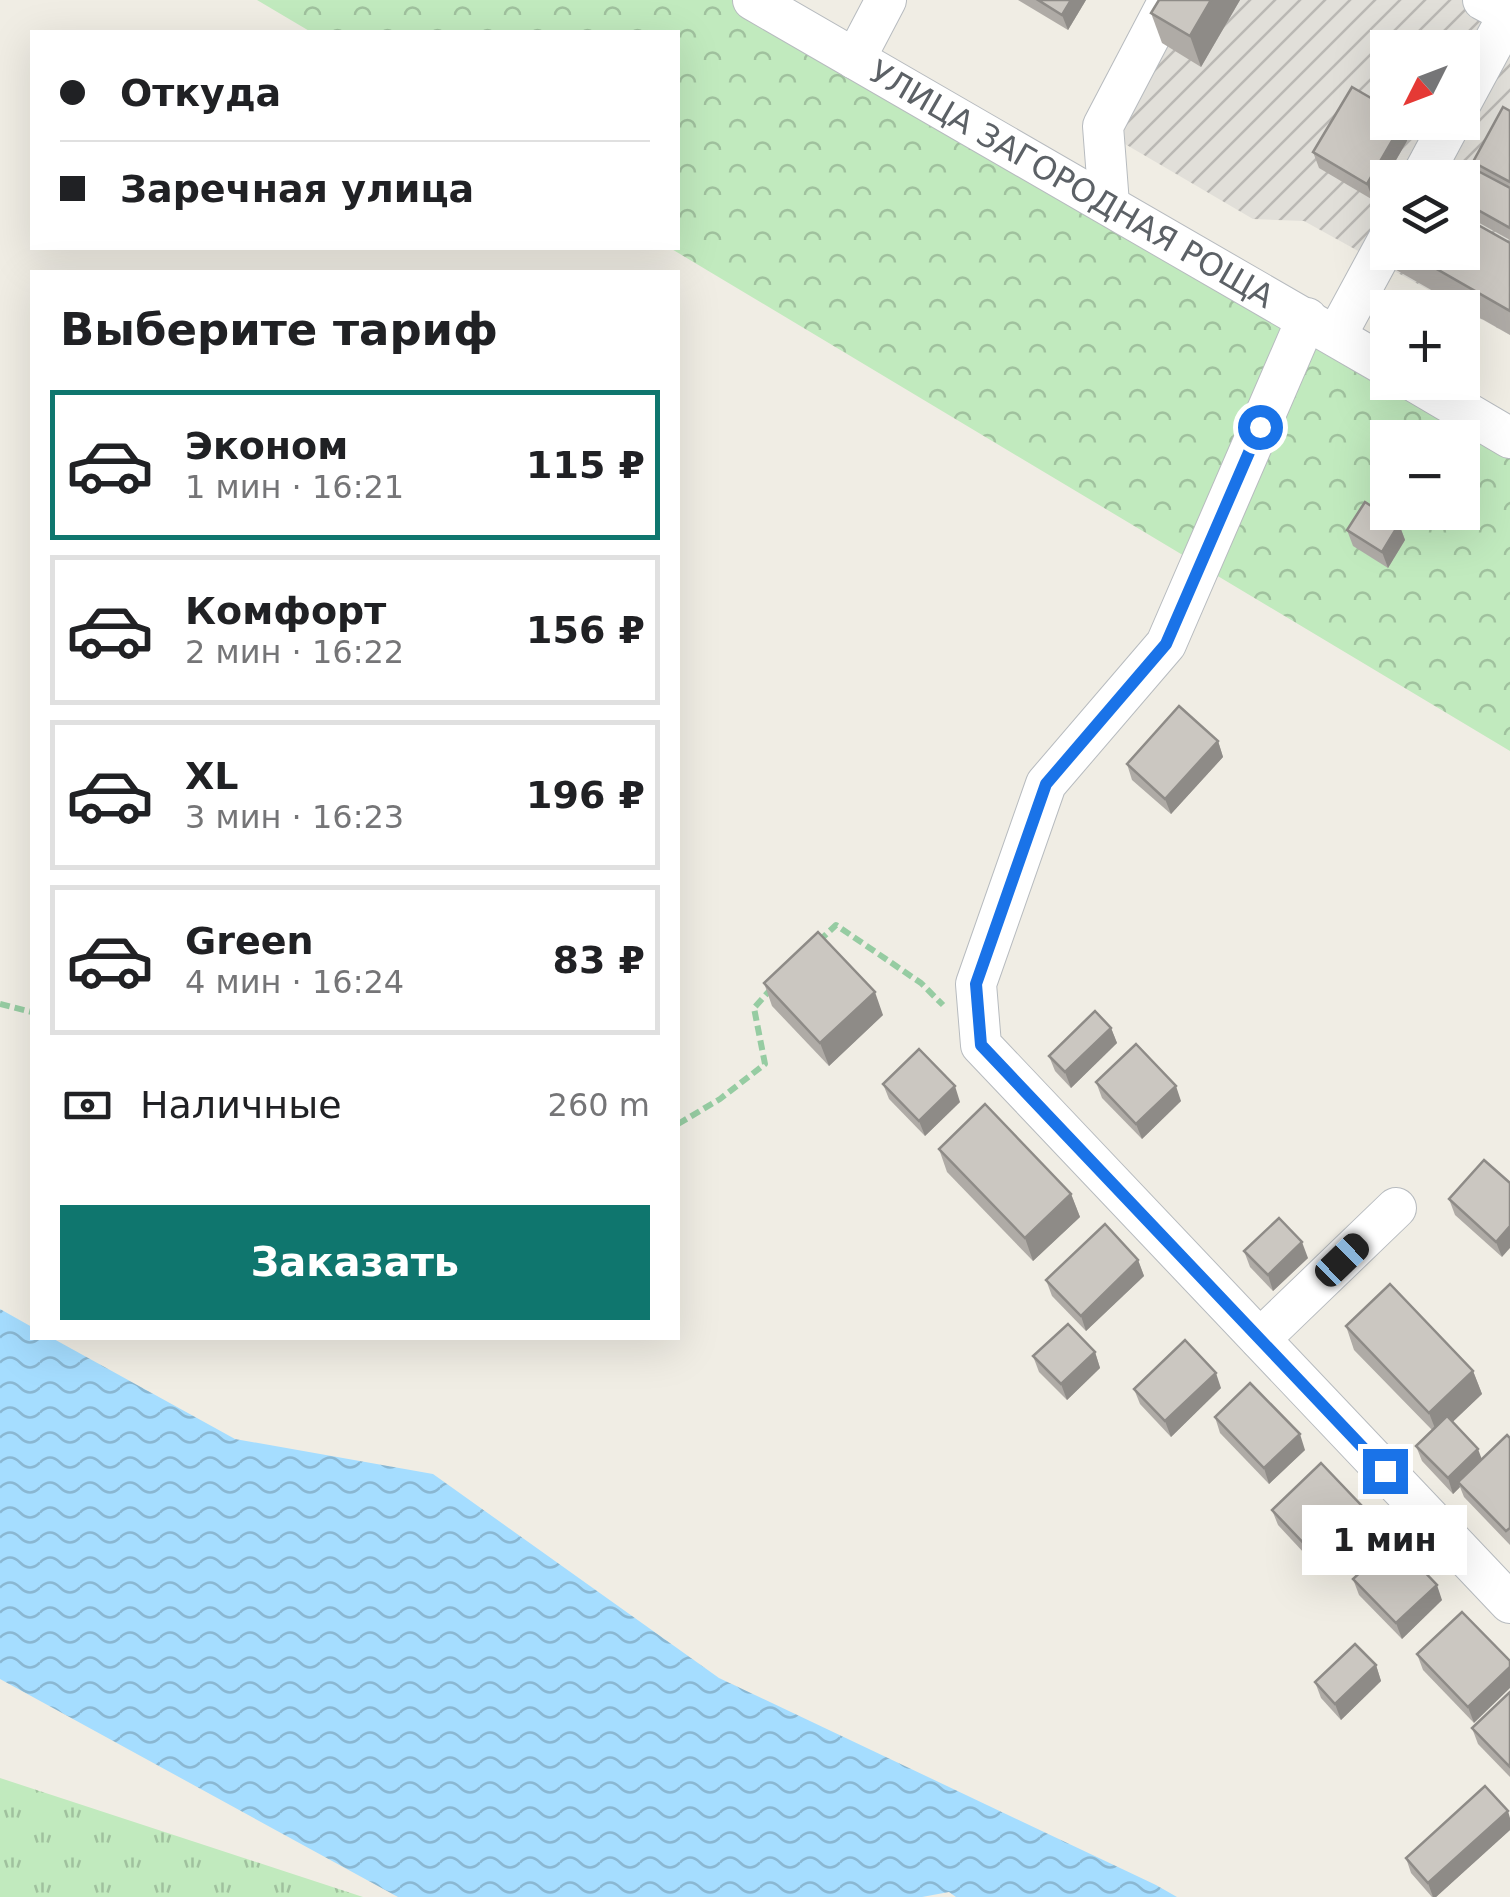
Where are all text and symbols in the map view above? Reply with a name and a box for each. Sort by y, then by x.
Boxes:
north arrow [1370,30,1480,140]
map controls [1370,30,1480,530]
street label: УЛИЦА ЗАГОРОДНАЯ РОЩА [863,52,1281,316]
text: Откуда [120,71,281,115]
button: layers [1370,160,1480,270]
text: Заречная улица [120,167,474,211]
button: + [1370,290,1480,400]
text: Выберите тариф [60,303,498,356]
route start [1238,405,1283,450]
icon: car [65,420,155,510]
button: − [1370,420,1480,530]
text: Эконом [185,424,348,468]
text: 115 ₽ [526,443,645,487]
text: 1 мин · 16:21 [185,468,404,506]
icon: car [65,585,155,675]
text: Комфорт [185,589,386,633]
text: 156 ₽ [526,608,645,652]
text: 2 мин · 16:22 [185,633,404,671]
icon: car [65,750,155,840]
text: XL [185,754,239,798]
text: 196 ₽ [526,773,645,817]
text: 3 мин · 16:23 [185,798,404,836]
icon: car [65,915,155,1005]
text: Green [185,919,314,963]
text: 83 ₽ [552,938,645,982]
text: 4 мин · 16:24 [185,963,404,1001]
icon: cash [60,1078,115,1133]
text: Наличные [140,1083,342,1127]
text: 260 m [548,1086,650,1124]
button: Заказать [60,1205,650,1320]
car [1310,1228,1374,1292]
route end [1363,1449,1408,1494]
callout: 1 мин [1302,1506,1468,1576]
text: 1 мин [1332,1521,1437,1559]

